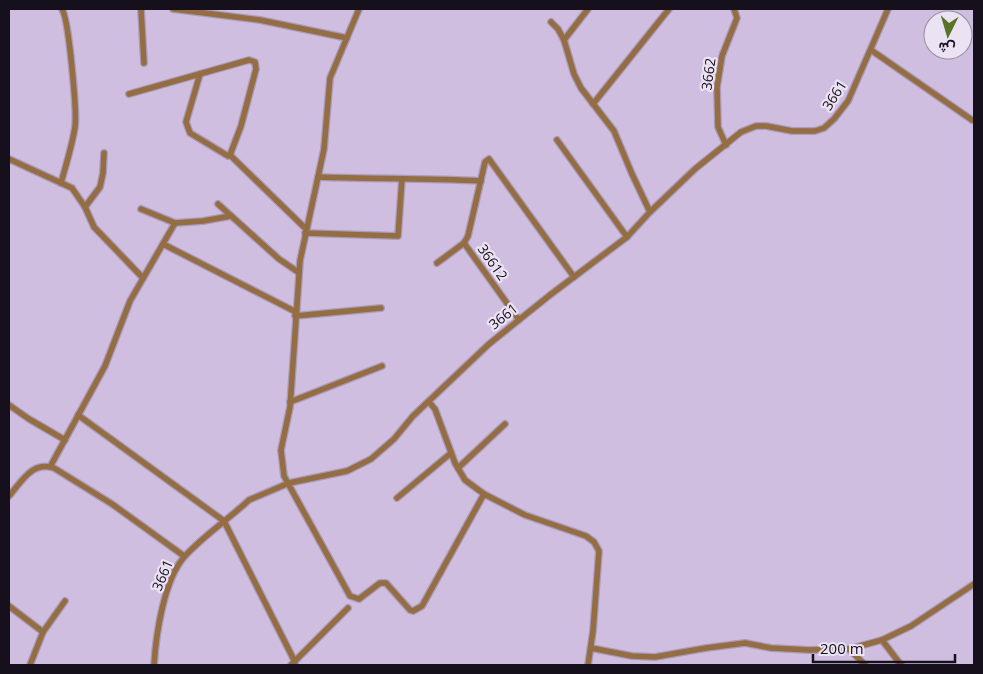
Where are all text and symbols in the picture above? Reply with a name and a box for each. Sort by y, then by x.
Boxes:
north arrow [923,10,973,60]
text: ش [937,38,956,59]
street label: 3662 [696,57,720,91]
street label: 3661 [817,76,851,114]
street label: 36612 [474,240,512,284]
street label: 3661 [485,299,521,333]
street label: 3661 [147,557,177,593]
scale bar [813,632,956,664]
text: 200 m [820,638,864,658]

